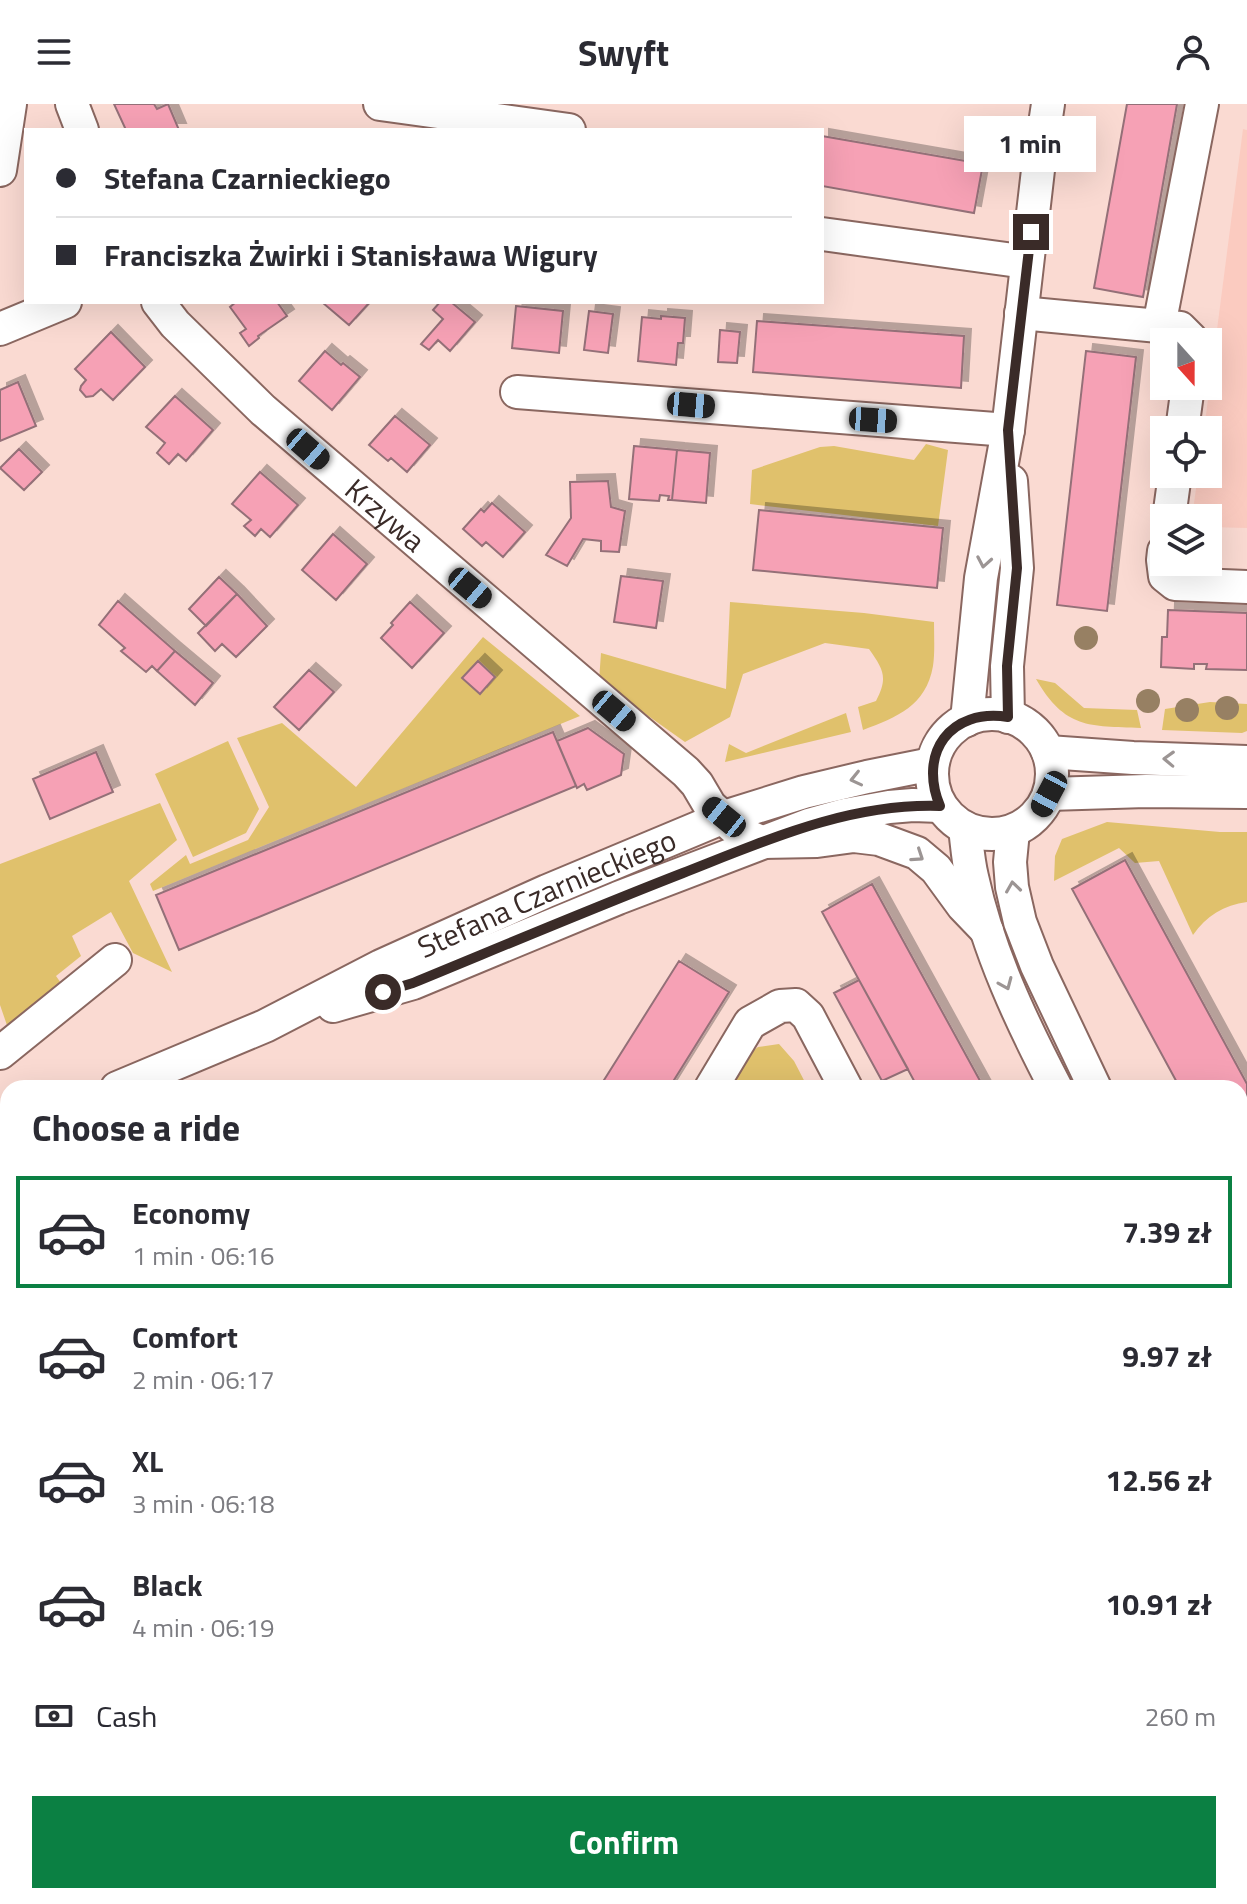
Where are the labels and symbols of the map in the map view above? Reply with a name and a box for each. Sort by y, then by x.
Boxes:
callout: 1 min [965,116,1097,172]
route end [1013,214,1049,250]
north arrow [1150,328,1222,400]
car [666,391,716,419]
car [848,406,898,434]
car [282,424,334,474]
street label: Krzywa [335,467,436,563]
one-way arrow [977,555,994,569]
car [444,563,496,613]
car [588,686,640,736]
one-way arrow [1162,751,1175,768]
car [1027,767,1071,821]
one-way arrow [850,770,863,787]
car [698,793,750,841]
street label: Stefana Czarnieckiego [410,817,683,970]
one-way arrow [909,846,923,861]
one-way arrow [1005,880,1022,894]
route start [365,974,401,1010]
one-way arrow [997,976,1013,990]

